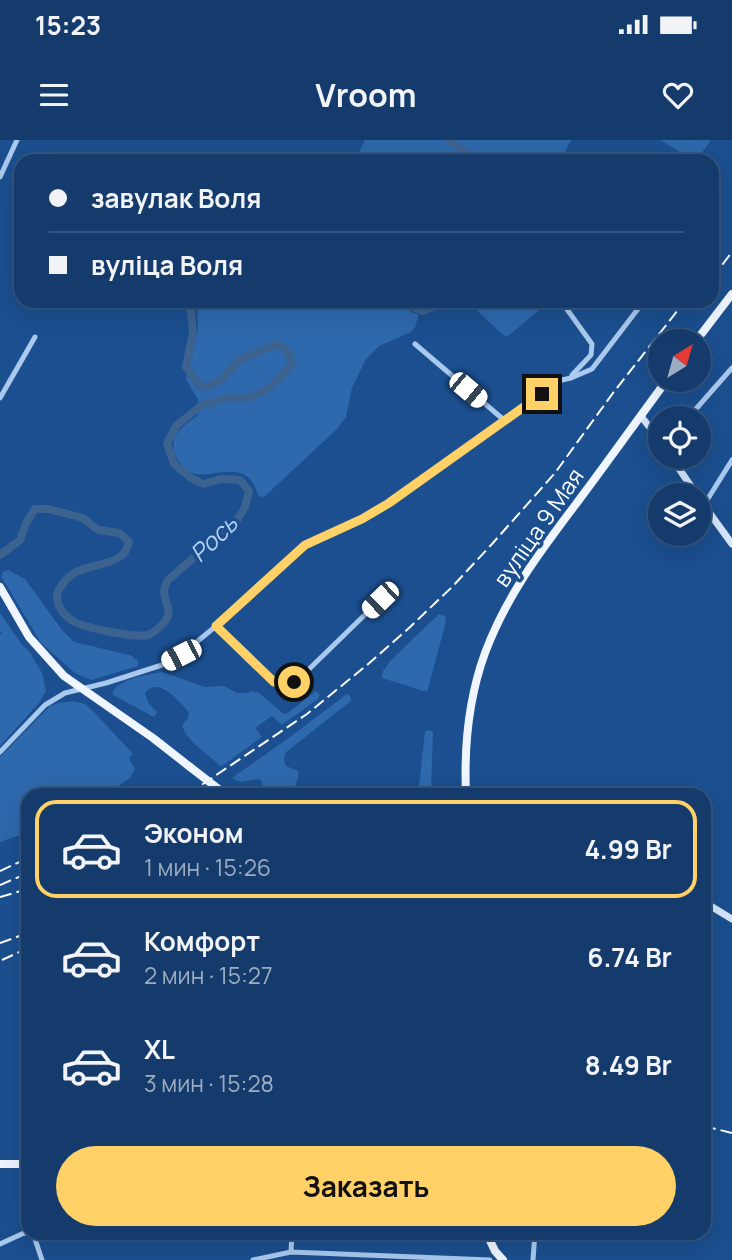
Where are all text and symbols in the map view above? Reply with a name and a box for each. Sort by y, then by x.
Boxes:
text: 15:23 [35,7,101,43]
text: Vroom [315,73,417,117]
icon: menu [35,76,73,114]
icon: heart [659,76,697,114]
text: завулак Воля [91,180,261,216]
text: вуліца Воля [91,247,243,283]
north arrow [648,329,710,392]
map controls [648,329,711,546]
car [446,368,491,412]
route end [526,378,558,410]
button: locate [648,406,711,469]
street label: вуліца 9 Мая [485,461,591,593]
button: layers [648,483,711,546]
water label: Рось [182,506,245,569]
car [358,578,403,622]
car [158,636,205,674]
route start [278,666,310,698]
text: Эконом [144,815,244,851]
icon: car [60,818,123,881]
text: 4.99 Br [585,831,672,867]
text: 1 мин · 15:26 [144,851,271,883]
text: Комфорт [144,923,260,959]
icon: car [60,926,123,989]
text: 6.74 Br [587,939,672,975]
text: 2 мин · 15:27 [144,959,273,991]
text: XL [144,1031,175,1067]
icon: car [60,1034,123,1097]
text: 8.49 Br [585,1047,672,1083]
text: 3 мин · 15:28 [144,1067,274,1099]
button: Заказать [56,1146,676,1226]

